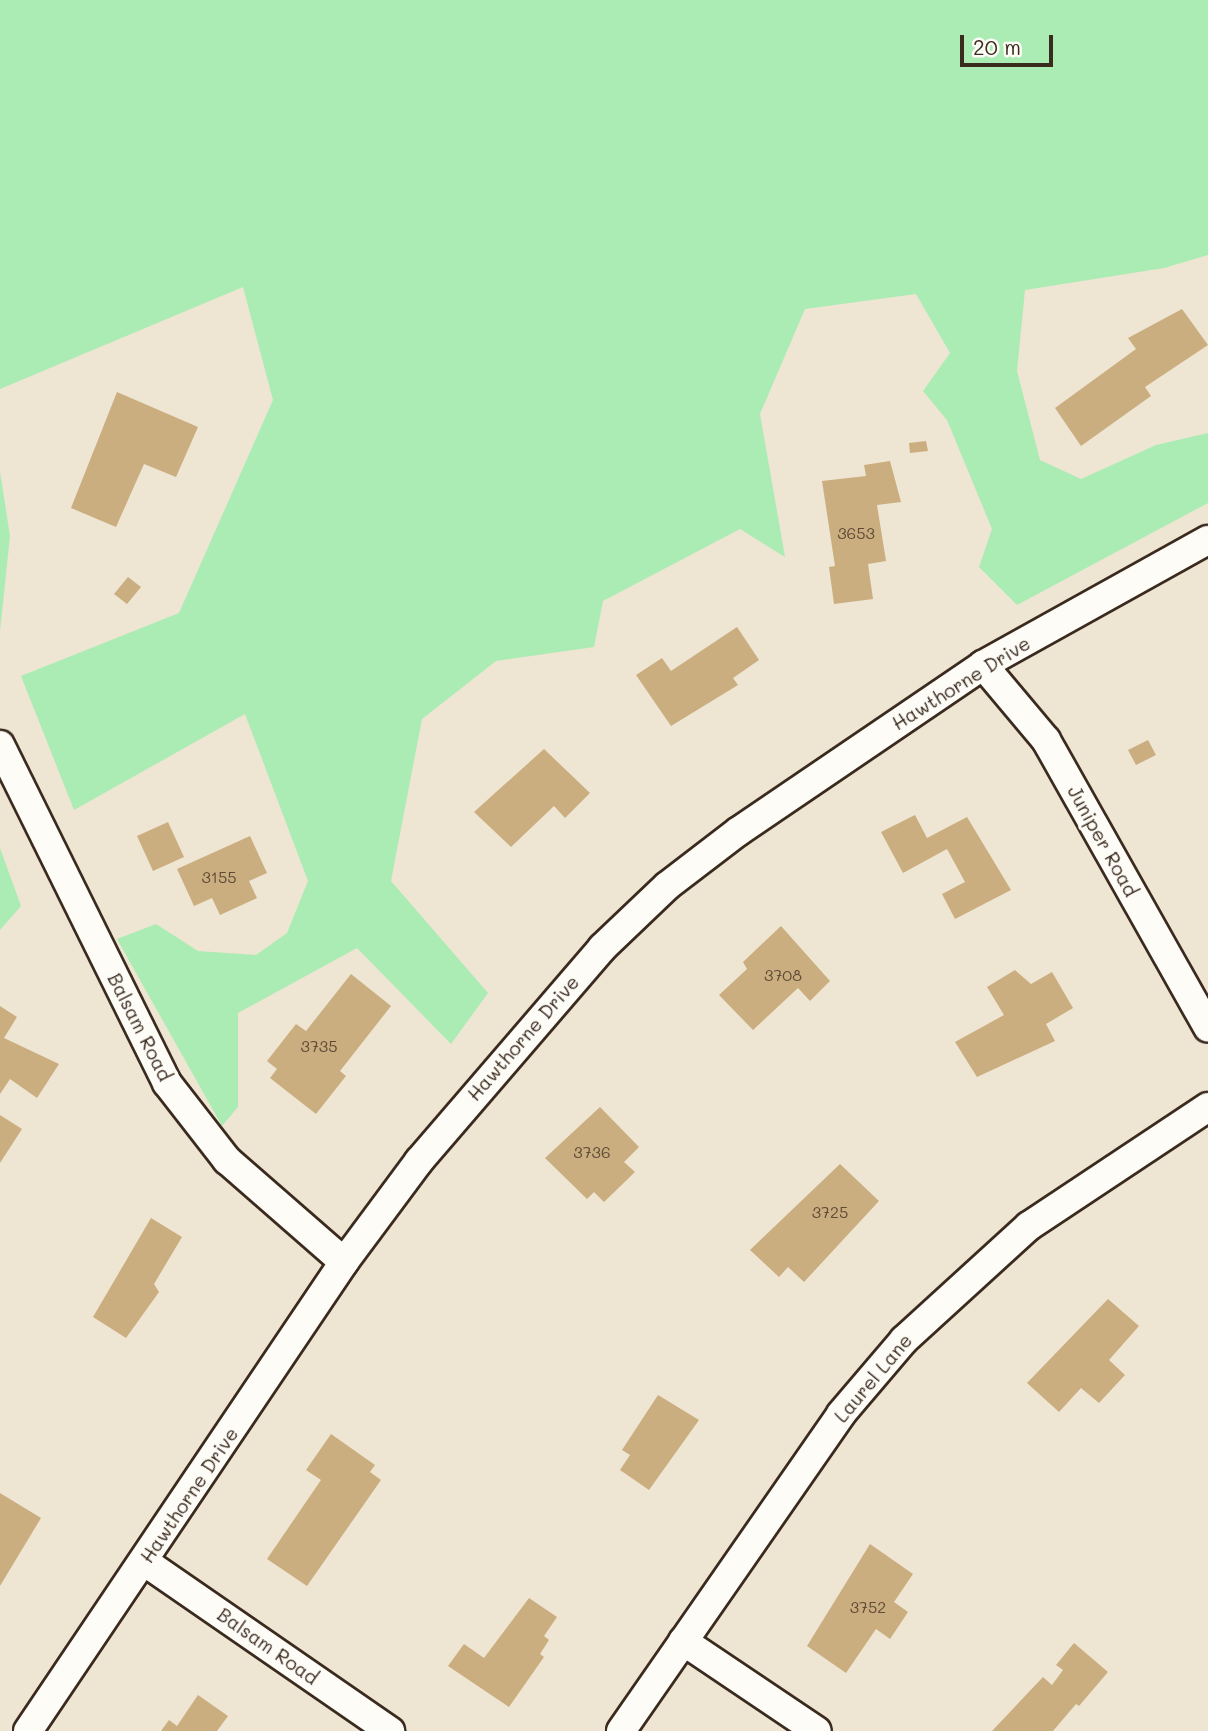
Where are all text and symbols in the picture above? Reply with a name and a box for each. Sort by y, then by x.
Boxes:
scale bar [963,21,1056,65]
text: 20 m [973,33,1021,60]
house number: 3653 [837,523,875,543]
street label: Hawthorne Drive [888,631,1034,735]
street label: Juniper Road [1063,781,1143,901]
house number: 3155 [201,867,237,887]
house number: 3708 [764,965,802,985]
street label: Balsam Road [103,969,177,1085]
street label: Hawthorne Drive [462,971,584,1105]
house number: 3735 [301,1036,337,1056]
house number: 3736 [573,1142,611,1162]
house number: 3725 [812,1202,848,1222]
street label: Laurel Lane [829,1329,917,1427]
street label: Hawthorne Drive [135,1423,243,1567]
house number: 3752 [850,1597,886,1617]
street label: Balsam Road [213,1603,323,1689]

